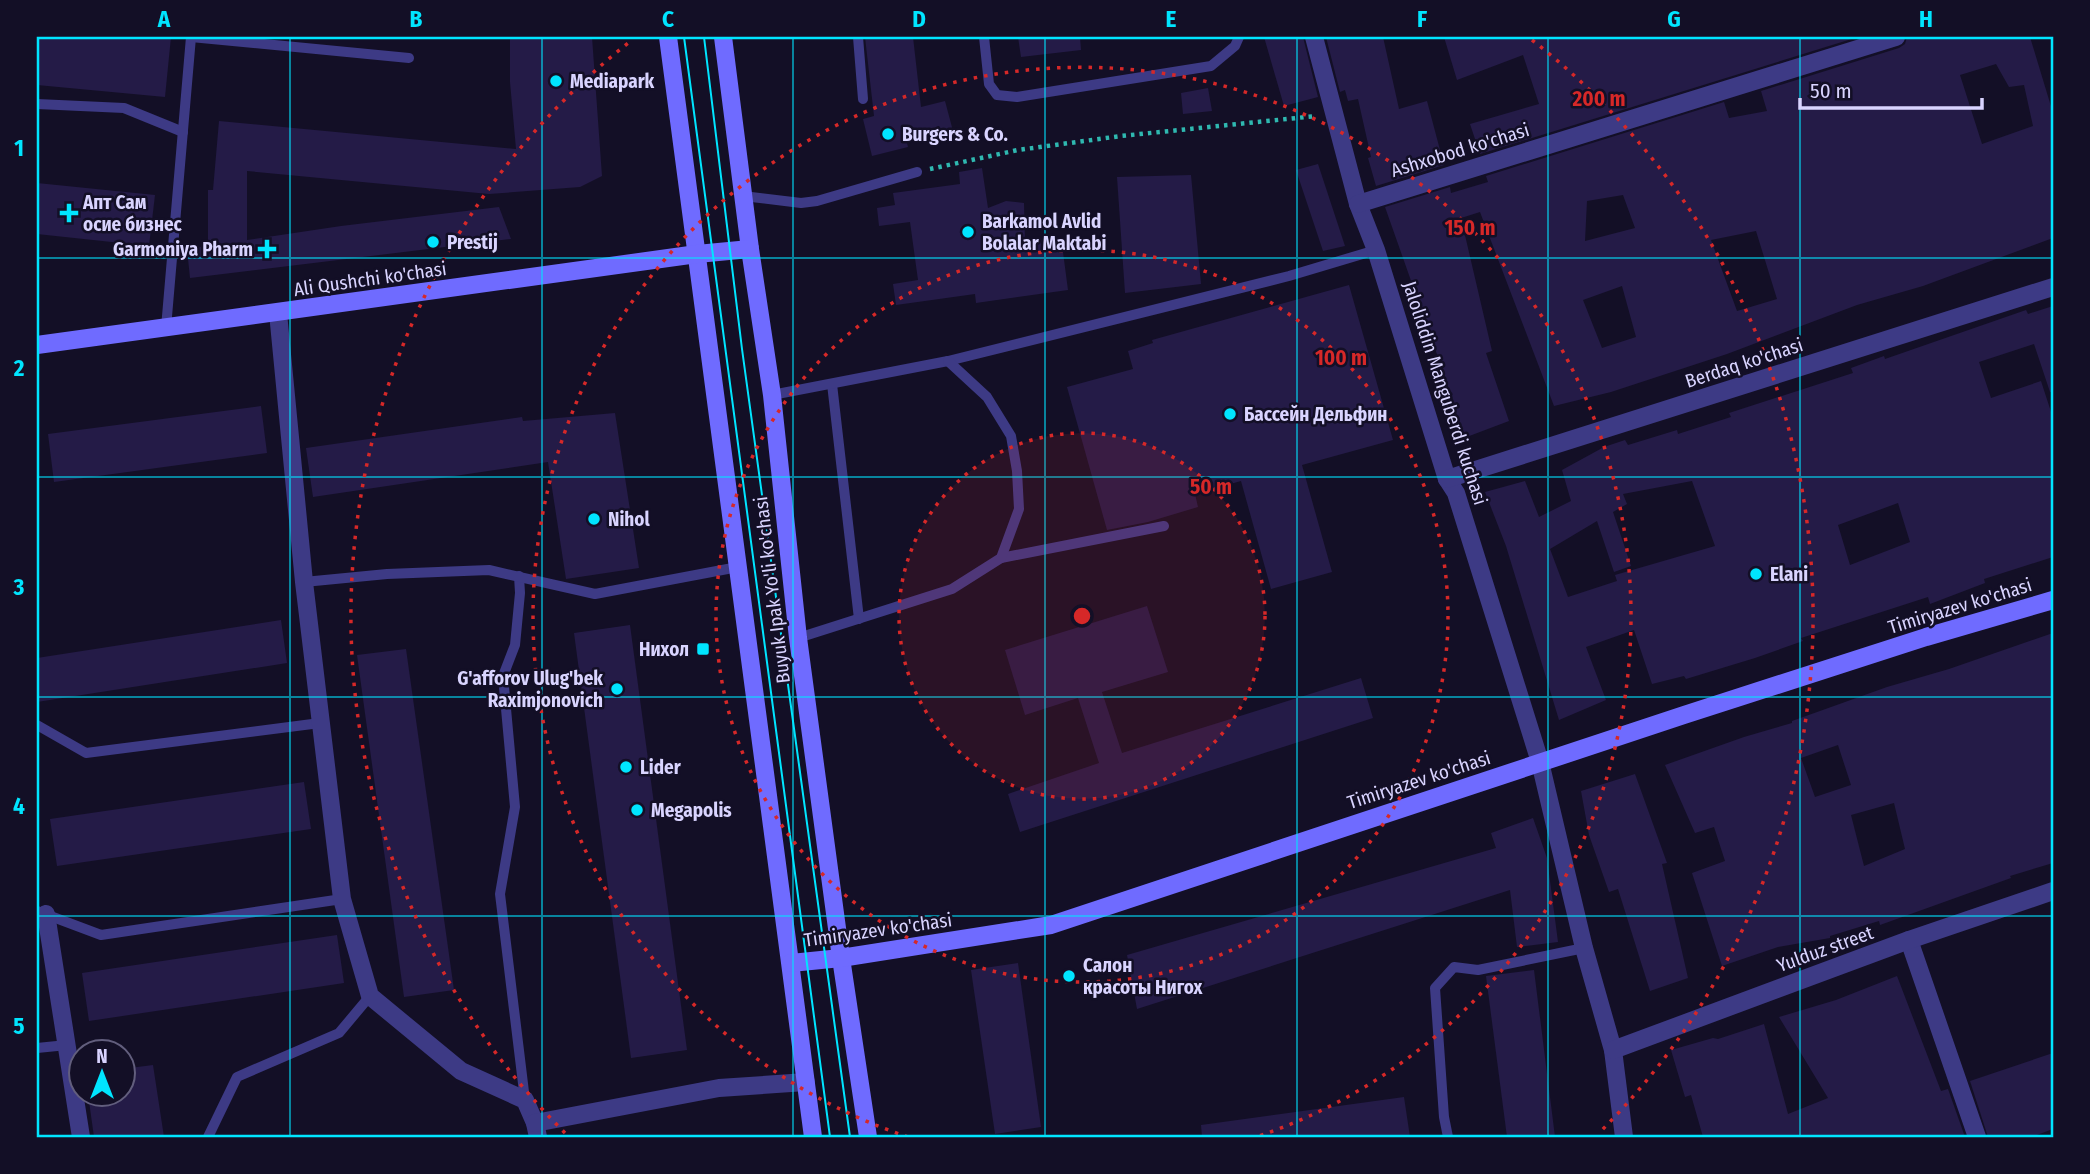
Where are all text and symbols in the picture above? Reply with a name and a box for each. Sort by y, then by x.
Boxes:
text: A [157,5,171,33]
text: B [410,5,423,33]
text: C [662,5,674,33]
text: D [912,5,926,33]
text: E [1166,5,1177,33]
text: F [1417,5,1427,33]
text: G [1667,5,1681,33]
text: H [1919,5,1933,33]
scale bar [1800,66,1982,110]
place label: Mediapark [570,70,655,93]
marker: Mediapark [548,73,564,89]
text: 50 m [1810,78,1852,104]
text: 200 m [1571,86,1626,112]
street label: Ashxobod ko'chasi [1388,118,1532,182]
place label: Burgers & Co. [902,123,1008,146]
marker: Burgers & Co. [880,126,896,142]
text: 1 [14,134,24,162]
place label: Апт Сам осие бизнес [82,191,183,236]
marker: Апт Сам осие бизнес [61,205,77,221]
place label: Barkamol Avlid Bolalar Maktabi [982,210,1107,255]
text: 150 m [1444,215,1496,241]
marker: Barkamol Avlid Bolalar Maktabi [960,224,976,240]
place label: Prestij [447,231,498,254]
marker: Prestij [425,234,441,250]
place label: Garmoniya Pharm [113,238,253,261]
marker: Garmoniya Pharm [259,241,275,257]
street label: Ali Qushchi ko'chasi [292,257,448,301]
street label: Jaloliddin Manguberdi kuchasi [1398,278,1492,508]
street label: Berdaq ko'chasi [1682,333,1806,393]
text: 100 m [1315,345,1367,371]
text: 2 [13,354,25,382]
place label: Бассейн Дельфин [1244,403,1387,426]
marker: Бассейн Дельфин [1222,406,1238,422]
text: 50 m [1190,474,1232,500]
street label: Buyuk Ipak Yo'li ko'chasi [749,495,795,685]
place label: Nihol [608,508,650,531]
marker: Nihol [586,511,602,527]
place label: Elani [1770,563,1808,586]
marker: Elani [1748,566,1764,582]
text: 3 [13,573,25,601]
street label: Timiryazev ko'chasi [1885,573,2035,639]
centre of rings [1070,604,1094,628]
place label: Нихол [639,638,689,661]
marker: Нихол [695,641,711,657]
place label: G'afforov Ulug'bek Raximjonovich [457,667,603,712]
marker: G'afforov Ulug'bek Raximjonovich [609,681,625,697]
street label: Timiryazev ko'chasi [1345,746,1493,814]
place label: Lider [640,756,682,779]
marker: Lider [618,759,634,775]
text: 4 [13,792,25,820]
place label: Megapolis [651,799,732,822]
marker: Megapolis [629,802,645,818]
street label: Timiryazev ko'chasi [803,908,953,952]
street label: Yulduz street [1774,921,1877,977]
place label: Салон красоты Нигох [1083,954,1204,999]
marker: Салон красоты Нигох [1061,968,1077,984]
text: 5 [13,1012,25,1040]
north arrow [66,1038,136,1108]
text: N [96,1045,108,1068]

